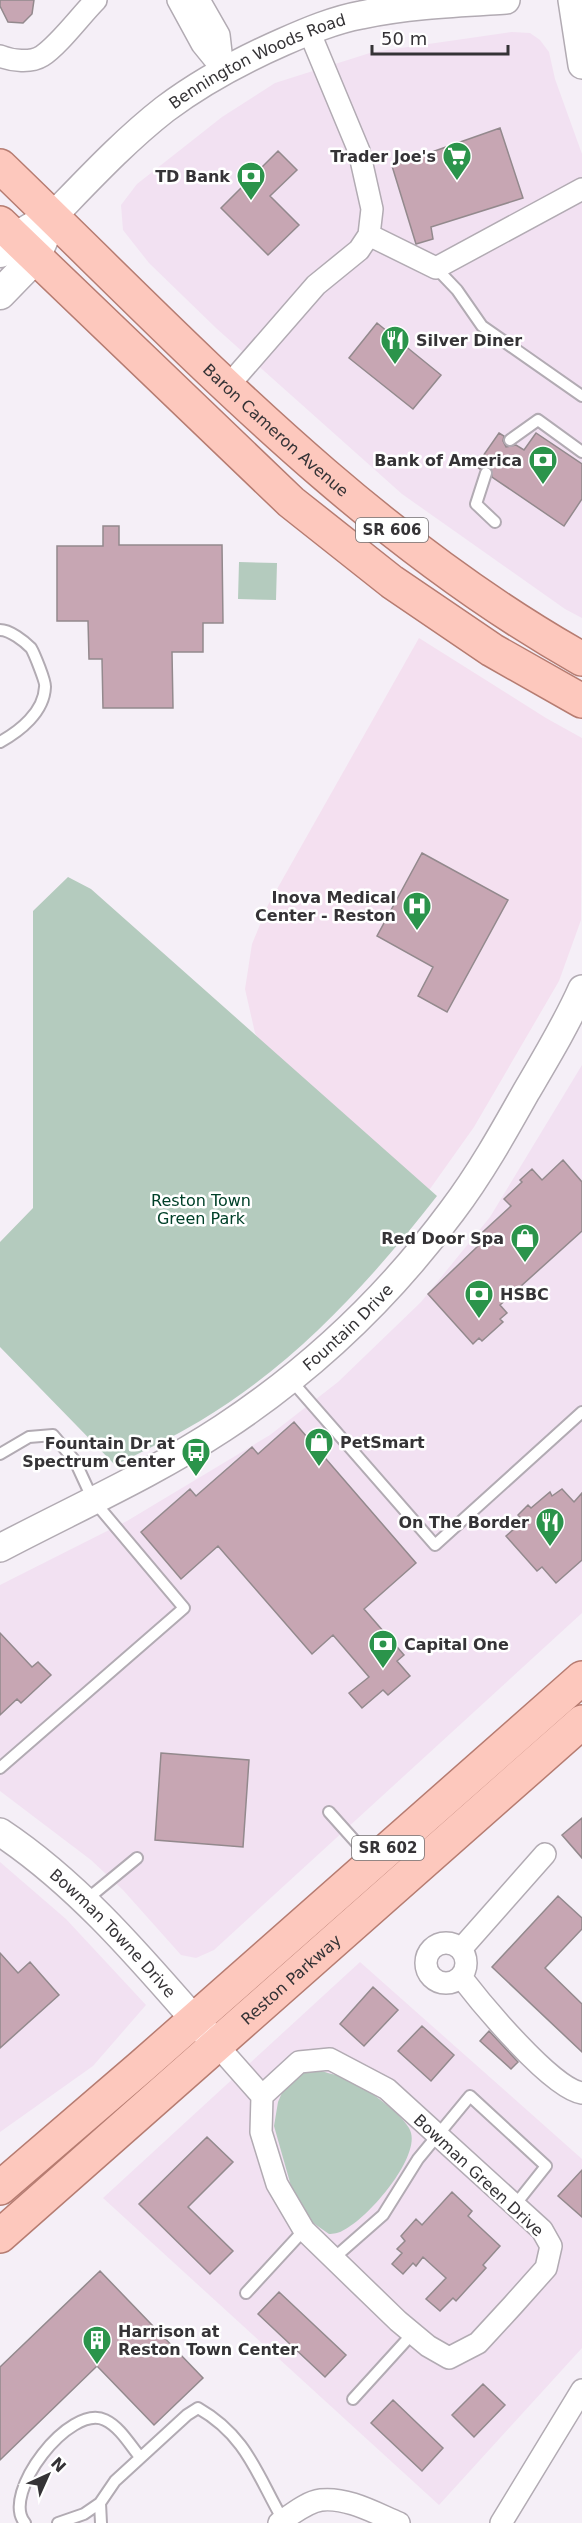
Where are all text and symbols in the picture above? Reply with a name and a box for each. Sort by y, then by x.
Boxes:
street label: Bennington Woods Road [165,10,348,113]
scale bar [372,18,508,56]
text: 50 m [381,28,427,49]
supermarket icon: Trader Joe's [441,140,473,182]
place label: Trader Joe's [330,147,436,166]
bank icon: TD Bank [235,160,267,202]
place label: TD Bank [155,167,230,186]
restaurant icon: Silver Diner [379,324,411,366]
place label: Silver Diner [416,331,522,350]
street label: Baron Cameron Avenue [199,360,352,501]
bank icon: Bank of America [527,444,559,486]
place label: Bank of America [374,451,522,470]
road number: SR 606 [356,518,428,542]
place label: Inova Medical Center - Reston [255,888,396,925]
hospital icon: Inova Medical Center - Reston [401,890,433,932]
park label: Reston Town Green Park [151,1191,251,1228]
shop icon: Red Door Spa [509,1222,541,1264]
place label: Red Door Spa [381,1229,504,1248]
bank icon: HSBC [463,1278,495,1320]
street label: Fountain Drive [299,1280,397,1375]
place label: HSBC [500,1285,549,1304]
shop icon: PetSmart [303,1426,335,1468]
place label: PetSmart [340,1433,425,1452]
place label: Fountain Dr at Spectrum Center [22,1434,175,1471]
bus stop icon: Fountain Dr at Spectrum Center [180,1436,212,1478]
restaurant icon: On The Border [534,1506,566,1548]
place label: On The Border [398,1513,529,1532]
bank icon: Capital One [367,1628,399,1670]
place label: Capital One [404,1635,509,1654]
road number: SR 602 [352,1836,424,1860]
street label: Bowman Towne Drive [46,1865,180,2001]
street label: Reston Parkway [237,1930,345,2029]
street label: Bowman Green Drive [410,2110,548,2241]
place label: Harrison at Reston Town Center [118,2322,298,2359]
building icon: Harrison at Reston Town Center [81,2324,113,2366]
north arrow [18,2445,78,2505]
text: N [47,2453,70,2476]

